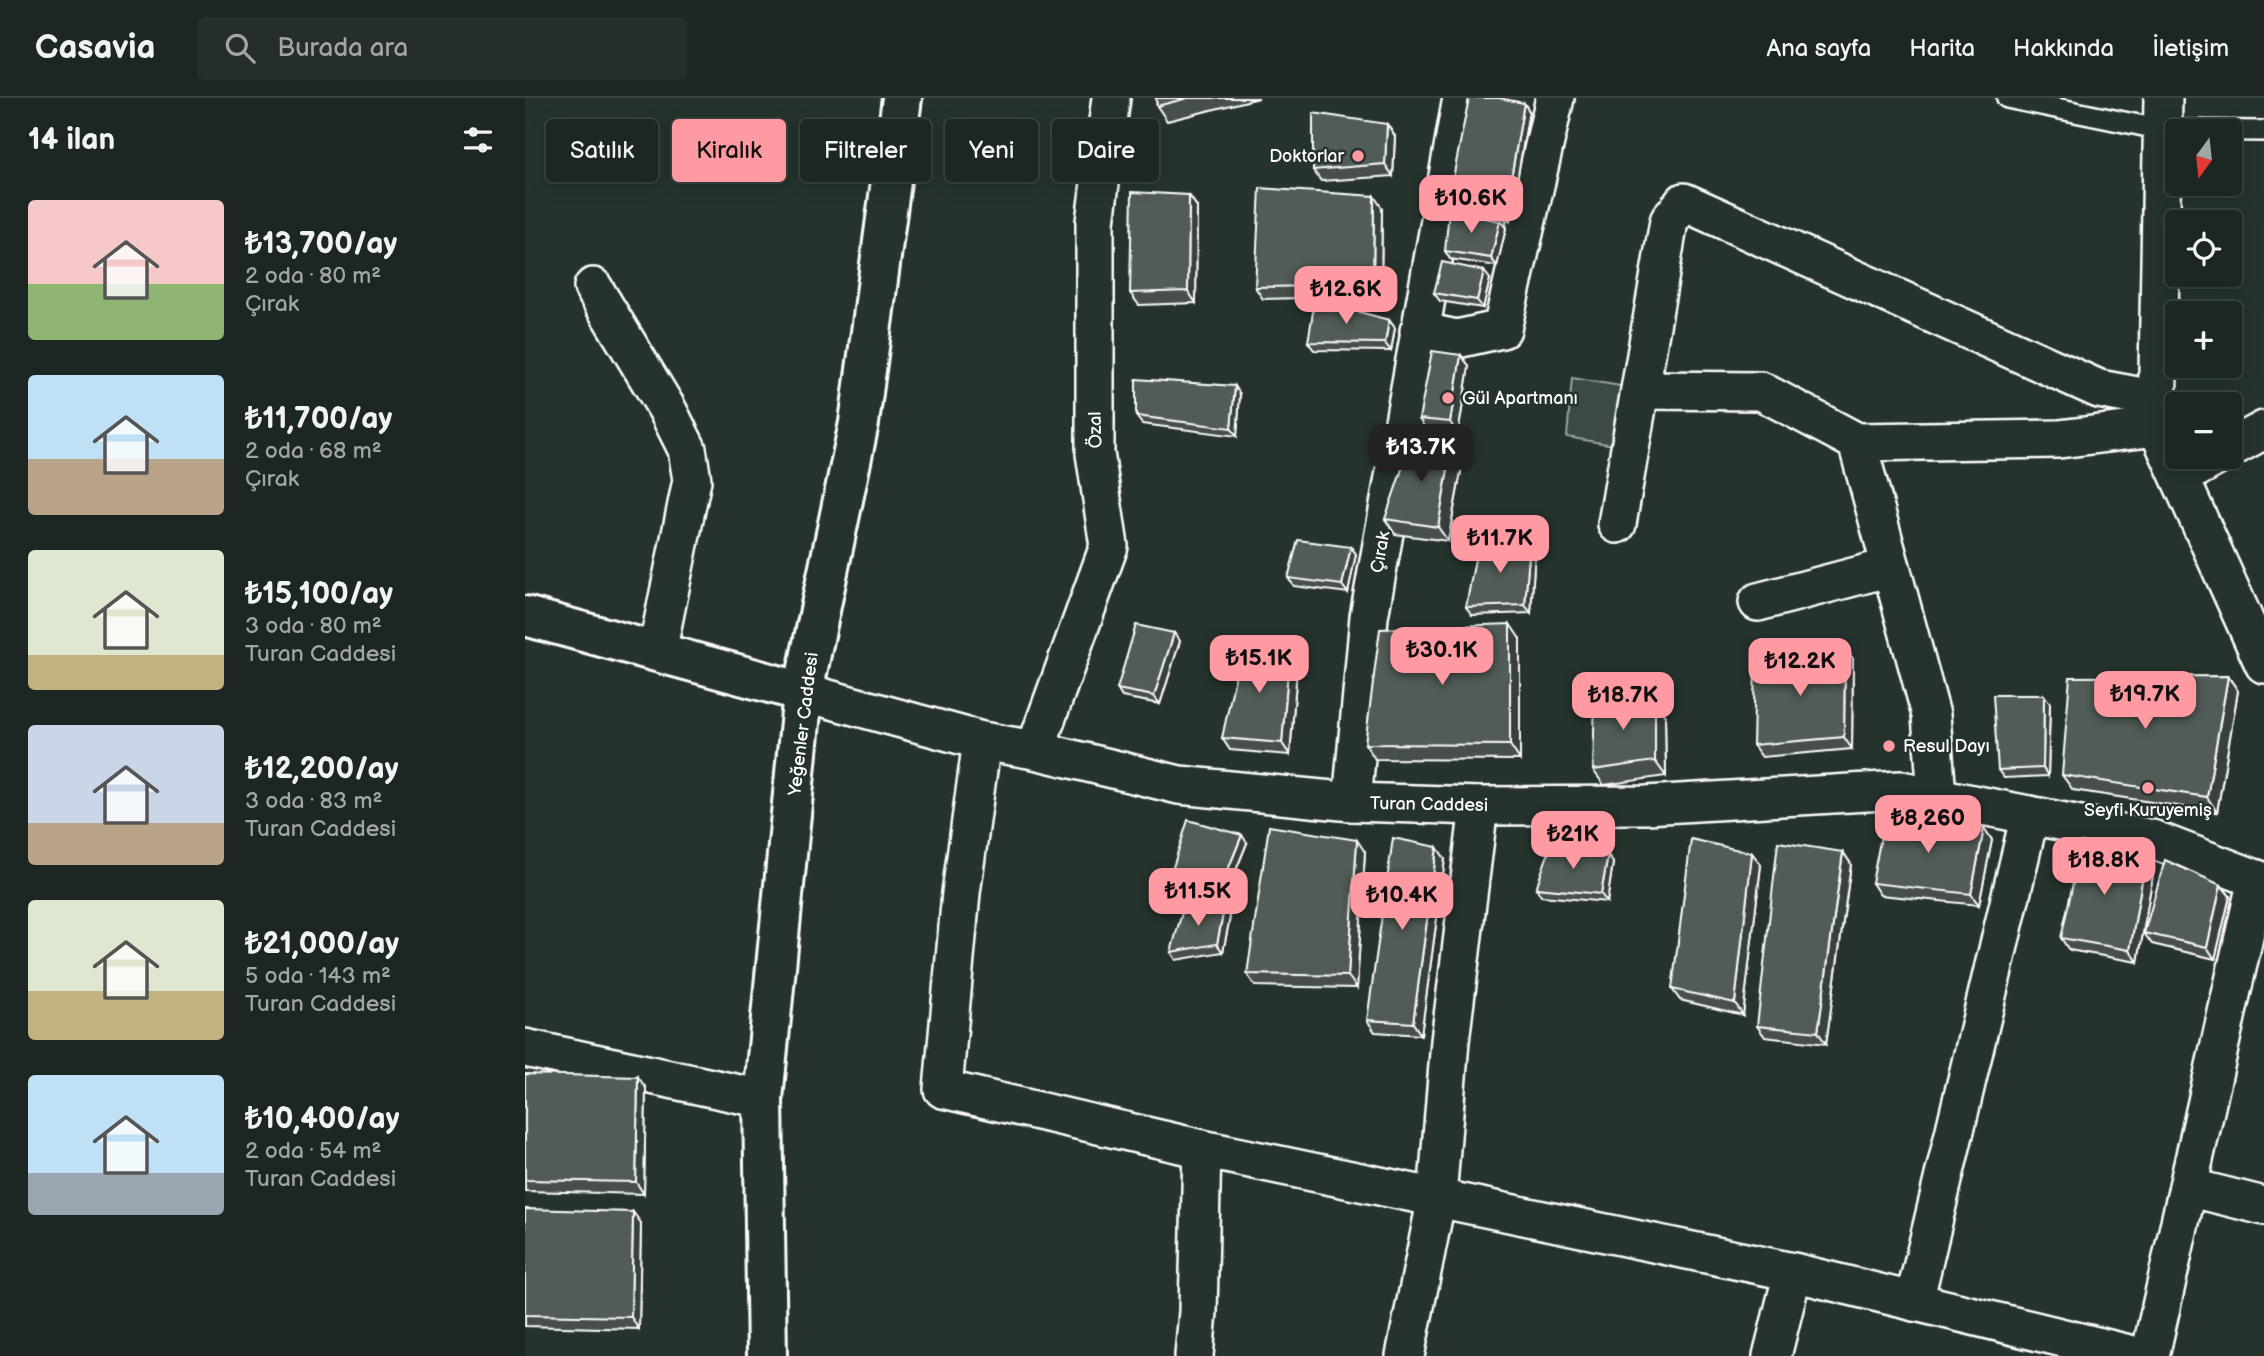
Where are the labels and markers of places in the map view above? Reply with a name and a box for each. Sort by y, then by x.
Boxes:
place label: Doktorlar [1269,146,1344,167]
marker: Doktorlar [1350,148,1366,164]
pin: ₺10.6K [1414,176,1528,235]
pin: ₺12.6K [1289,266,1403,326]
place label: Gül Apartmanı [1462,388,1578,409]
marker: Gül Apartmanı [1440,390,1456,406]
pin: ₺13.7K [1364,424,1478,484]
pin: ₺11.7K [1443,516,1557,575]
pin: ₺30.1K [1385,628,1499,687]
pin: ₺15.1K [1202,636,1316,695]
pin: ₺12.2K [1743,638,1857,698]
pin: ₺18.7K [1566,672,1680,732]
pin: ₺19.7K [2088,672,2202,731]
place label: Resul Dayı [1903,736,1990,757]
marker: Resul Dayı [1881,738,1897,754]
marker: Seyfi Kuruyemiş [2140,780,2156,796]
pin: ₺8,260 [1871,796,1985,855]
place label: Seyfi Kuruyemiş [2084,800,2212,821]
pin: ₺21K [1532,812,1614,871]
pin: ₺18.8K [2047,838,2161,897]
pin: ₺11.5K [1141,868,1255,928]
pin: ₺10.4K [1345,872,1459,932]

